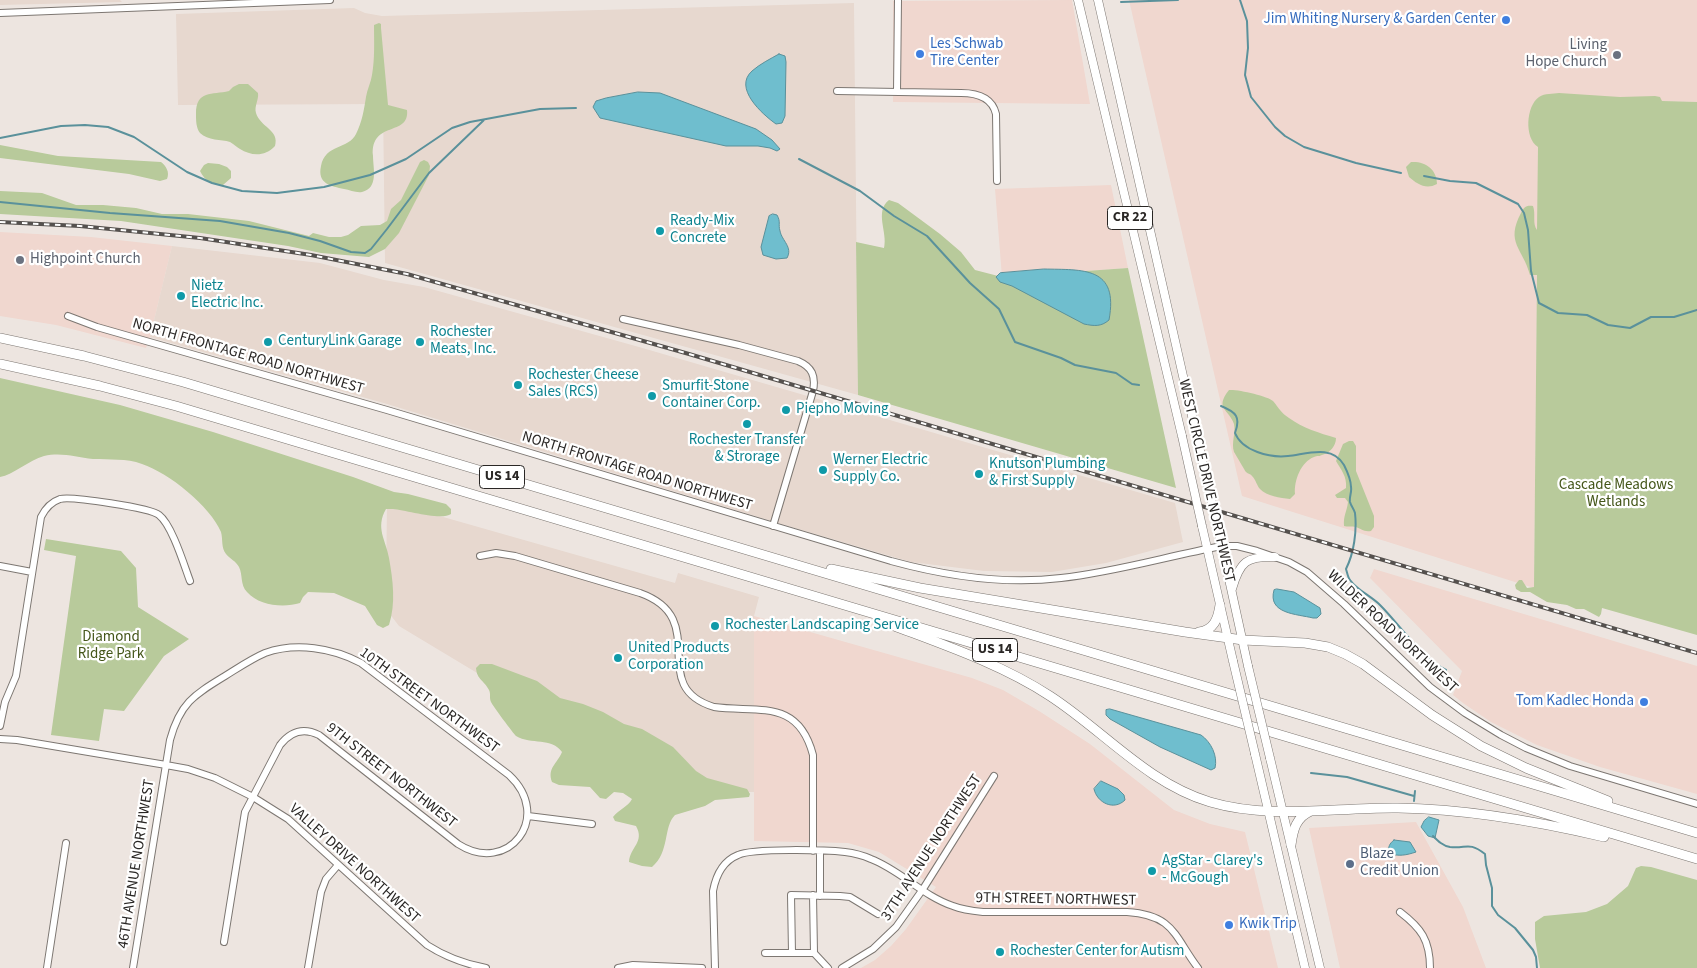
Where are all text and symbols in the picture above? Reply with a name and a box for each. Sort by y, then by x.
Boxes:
place label: Jim Whiting Nursery & Garden Center [1264,11,1496,29]
marker: Jim Whiting Nursery & Garden Center [1500,14,1512,26]
place label: Les Schwab Tire Center [930,36,1003,71]
place label: Living Hope Church [1525,37,1607,72]
marker: Les Schwab Tire Center [914,48,926,60]
marker: Living Hope Church [1611,49,1623,61]
road number: CR 22 [1108,207,1152,230]
place label: Ready-Mix Concrete [670,213,734,248]
marker: Ready-Mix Concrete [654,225,666,237]
place label: Highpoint Church [30,251,141,269]
marker: Highpoint Church [14,254,26,266]
place label: Nietz Electric Inc. [191,278,263,313]
marker: Nietz Electric Inc. [175,290,187,302]
street label: NORTH FRONTAGE ROAD NORTHWEST [130,315,366,399]
place label: Rochester Meats, Inc. [430,324,496,359]
place label: CenturyLink Garage [278,333,402,351]
marker: CenturyLink Garage [262,336,274,348]
marker: Rochester Meats, Inc. [414,336,426,348]
place label: Rochester Cheese Sales (RCS) [528,367,639,402]
place label: Smurfit-Stone Container Corp. [662,378,761,413]
street label: WEST CIRCLE DRIVE NORTHWEST [1174,378,1238,584]
marker: Rochester Cheese Sales (RCS) [512,379,524,391]
marker: Smurfit-Stone Container Corp. [646,390,658,402]
place label: Piepho Moving [796,401,889,419]
marker: Piepho Moving [780,404,792,416]
marker: Rochester Transfer & Strorage [741,418,753,430]
street label: NORTH FRONTAGE ROAD NORTHWEST [520,428,754,516]
place label: Rochester Transfer & Strorage [689,432,805,467]
place label: Werner Electric Supply Co. [833,452,928,487]
place label: Knutson Plumbing & First Supply [989,456,1105,491]
marker: Werner Electric Supply Co. [817,464,829,476]
road number: US 14 [480,466,524,488]
marker: Knutson Plumbing & First Supply [973,468,985,480]
park label: Cascade Meadows Wetlands [1559,477,1673,512]
street label: WILDER ROAD NORTHWEST [1323,567,1461,697]
place label: Rochester Landscaping Service [725,617,919,635]
marker: Rochester Landscaping Service [709,620,721,632]
park label: Diamond Ridge Park [78,629,144,664]
road number: US 14 [972,638,1018,662]
place label: United Products Corporation [628,640,729,675]
street label: 10TH STREET NORTHWEST [356,644,502,758]
marker: United Products Corporation [612,652,624,664]
place label: Tom Kadlec Honda [1516,693,1634,711]
marker: Tom Kadlec Honda [1638,696,1650,708]
street label: 9TH STREET NORTHWEST [322,719,460,833]
street label: 37TH AVENUE NORTHWEST [878,771,986,925]
street label: 46TH AVENUE NORTHWEST [115,778,159,950]
street label: VALLEY DRIVE NORTHWEST [285,800,423,928]
place label: Blaze Credit Union [1360,846,1439,881]
place label: AgStar - Clarey's - McGough [1162,853,1263,888]
marker: Blaze Credit Union [1344,858,1356,870]
marker: AgStar - Clarey's - McGough [1146,865,1158,877]
street label: 9TH STREET NORTHWEST [976,890,1136,910]
place label: Kwik Trip [1239,916,1297,934]
marker: Kwik Trip [1223,919,1235,931]
place label: Rochester Center for Autism [1010,943,1184,961]
marker: Rochester Center for Autism [994,946,1006,958]

